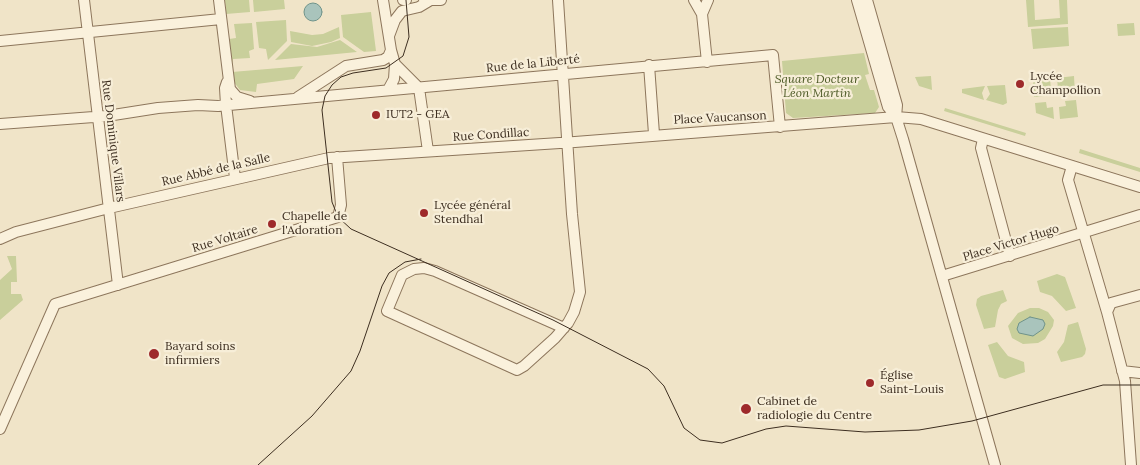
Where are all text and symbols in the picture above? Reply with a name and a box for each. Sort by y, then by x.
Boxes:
street label: Rue de la Liberté [485,52,581,76]
place label: Lycée Champollion [1030,70,1101,98]
park label: Square Docteur Léon Martin [775,73,859,101]
marker: Lycée Champollion [1014,78,1026,90]
street label: Rue Dominique Villars [98,79,128,203]
place label: IUT2 - GEA [386,108,449,122]
street label: Place Vaucanson [673,108,767,128]
marker: IUT2 - GEA [370,109,382,121]
street label: Rue Condillac [452,125,530,145]
street label: Rue Abbé de la Salle [160,151,272,189]
place label: Lycée général Stendhal [434,199,511,227]
marker: Lycée général Stendhal [418,207,430,219]
place label: Chapelle de l'Adoration [282,210,347,238]
marker: Chapelle de l'Adoration [266,218,278,230]
street label: Rue Voltaire [190,222,260,256]
street label: Place Victor Hugo [961,222,1061,264]
place label: Bayard soins infirmiers [165,340,235,368]
marker: Bayard soins infirmiers [147,347,161,361]
place label: Église Saint-Louis [880,369,944,397]
marker: Église Saint-Louis [864,377,876,389]
place label: Cabinet de radiologie du Centre [757,395,872,423]
marker: Cabinet de radiologie du Centre [739,402,753,416]

